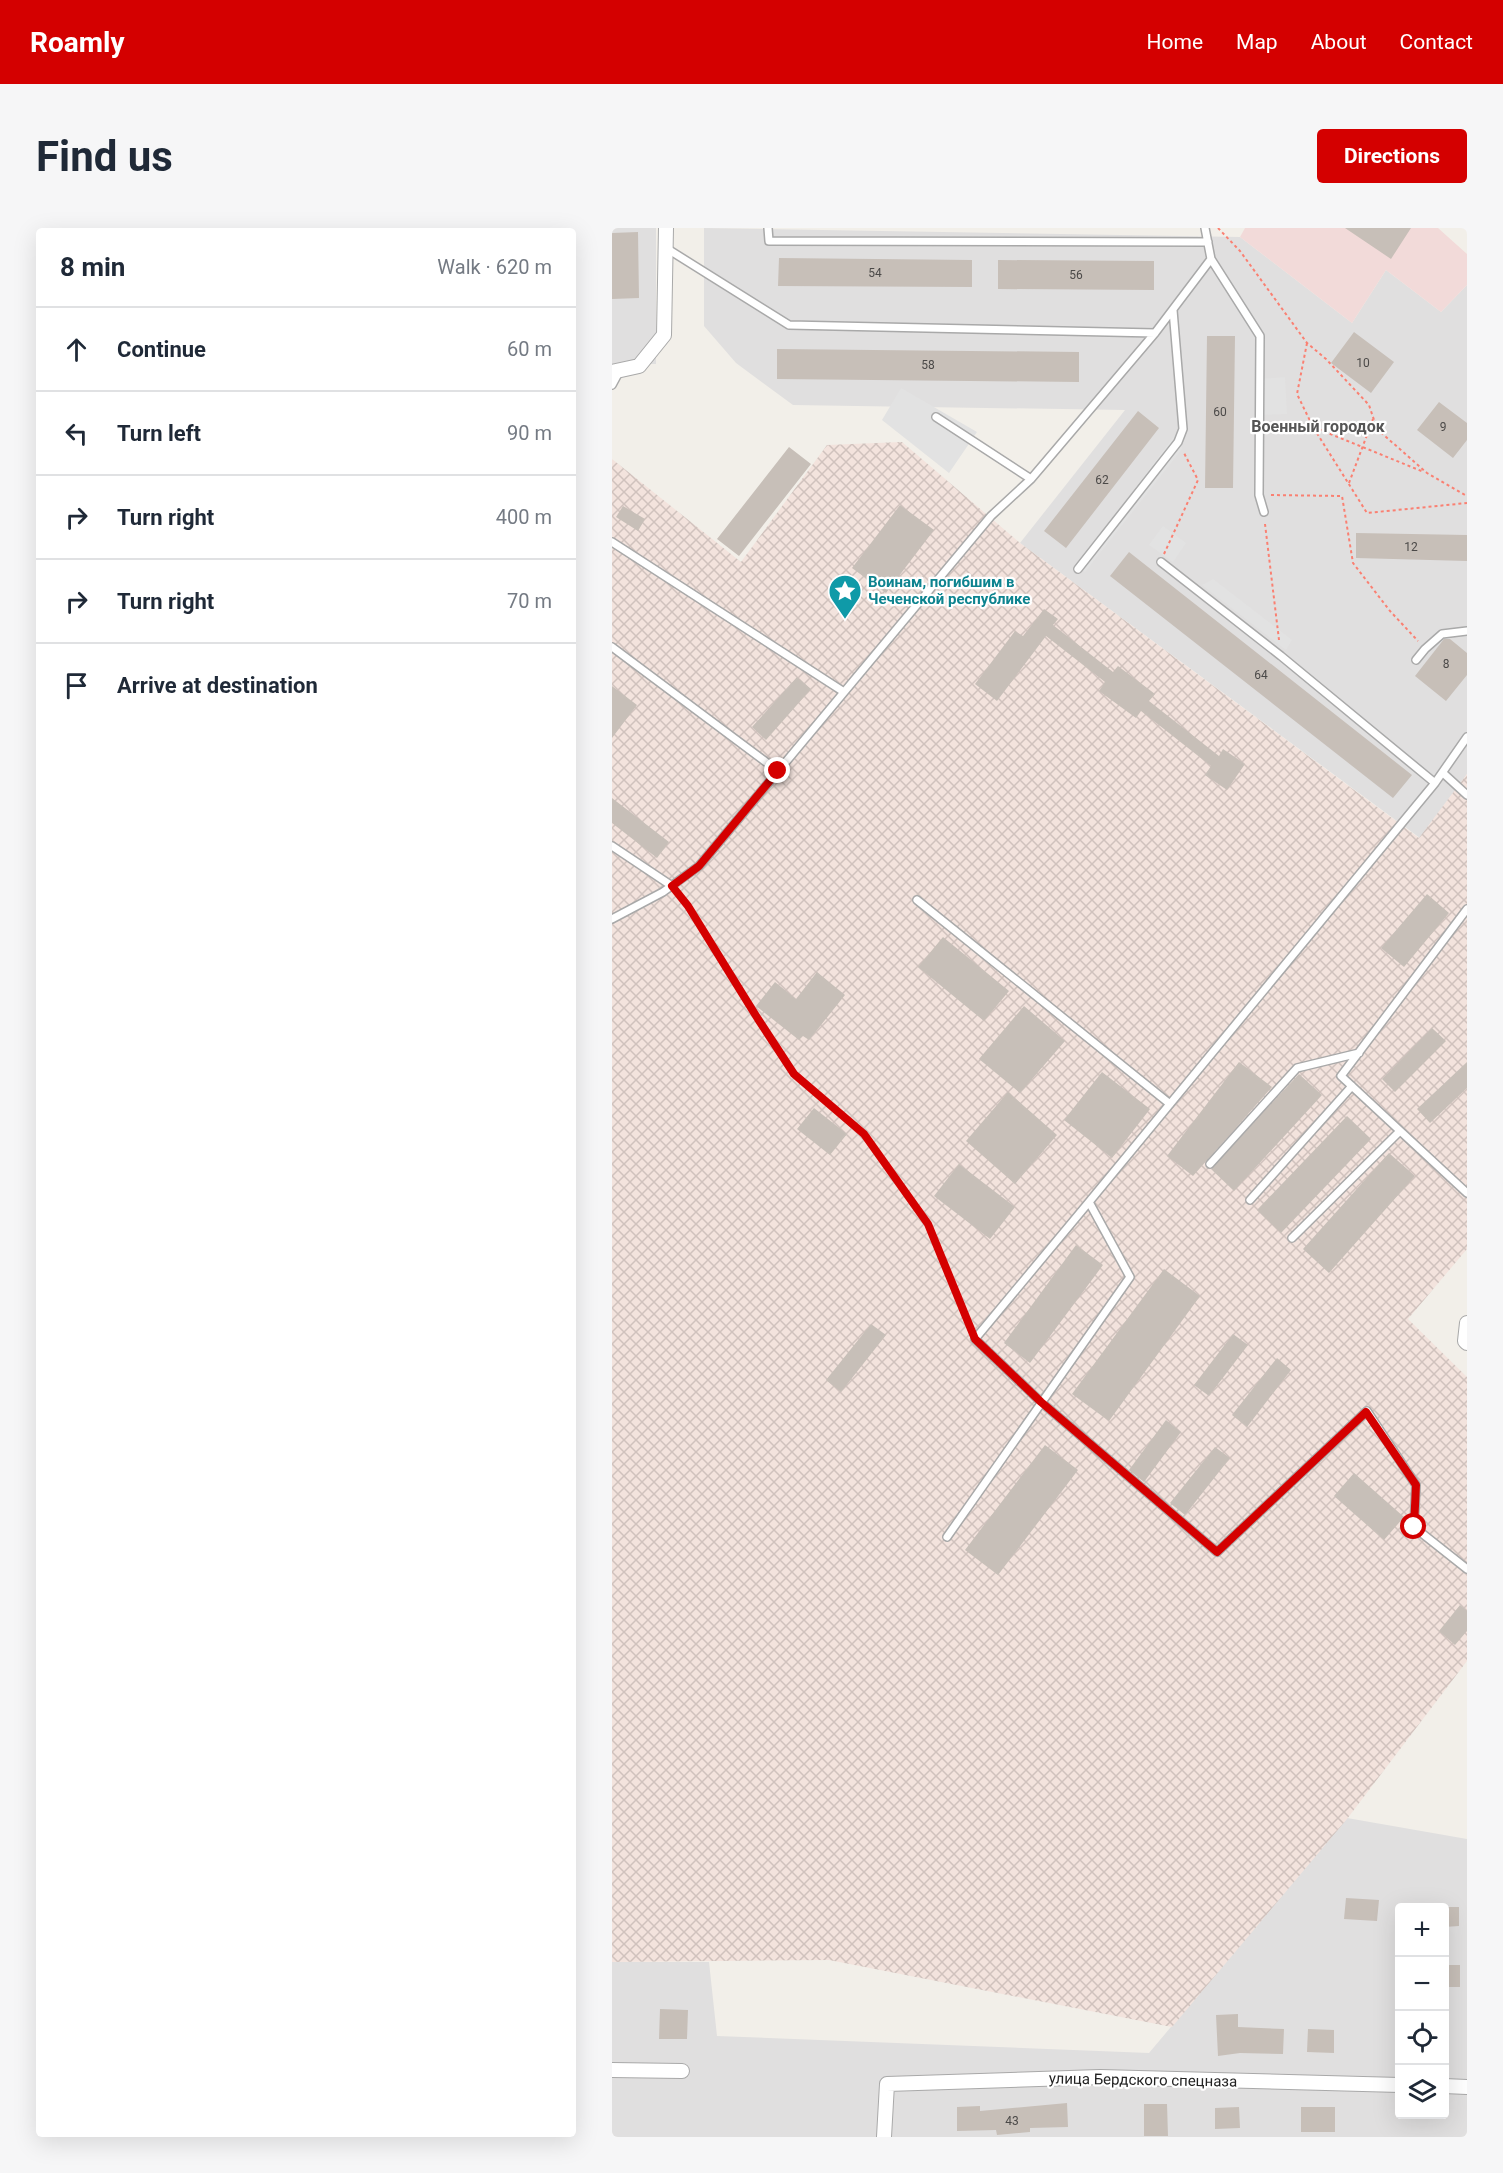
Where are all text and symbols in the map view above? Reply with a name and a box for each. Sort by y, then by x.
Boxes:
text: Roamly [30,26,125,59]
text: Home [1147,30,1203,54]
text: Map [1236,30,1278,54]
text: About [1311,30,1367,54]
text: Contact [1400,30,1473,54]
button: Directions [1317,129,1467,183]
text: Find us [36,132,173,181]
text: 8 min [60,252,125,282]
text: Walk · 620 m [437,255,552,279]
house number: 54 [868,266,882,280]
house number: 56 [1069,268,1083,282]
icon: ahead [60,333,93,366]
text: Continue [117,337,206,362]
text: 60 m [507,337,552,361]
house number: 10 [1356,356,1370,370]
house number: 58 [921,358,935,372]
house number: 60 [1213,405,1227,419]
icon: left [60,417,93,450]
district label: Военный городок [1251,417,1386,436]
house number: 9 [1440,420,1446,434]
text: Turn left [117,421,201,446]
text: 90 m [507,421,552,445]
house number: 62 [1095,473,1109,487]
icon: right [60,501,93,534]
text: Turn right [117,505,214,530]
text: 400 m [496,505,552,529]
house number: 12 [1404,540,1418,554]
place icon: Воинам, погибшим в Чеченской республике [827,573,863,620]
place label: Воинам, погибшим в Чеченской республике [868,573,1030,608]
icon: right [60,585,93,618]
text: Turn right [117,589,214,614]
text: 70 m [507,589,552,613]
house number: 8 [1443,657,1450,671]
house number: 64 [1254,668,1268,682]
icon: arrive [60,669,93,702]
text: Arrive at destination [117,673,318,698]
route end [764,757,790,783]
route start [1400,1513,1426,1539]
map controls [1395,1903,1449,2119]
button: + [1395,1903,1449,1957]
button: − [1395,1957,1449,2011]
button: locate [1395,2011,1449,2065]
button: layers [1395,2065,1449,2119]
street label: улица Бердского спецназа [1049,2069,1237,2091]
house number: 43 [1005,2114,1019,2128]

